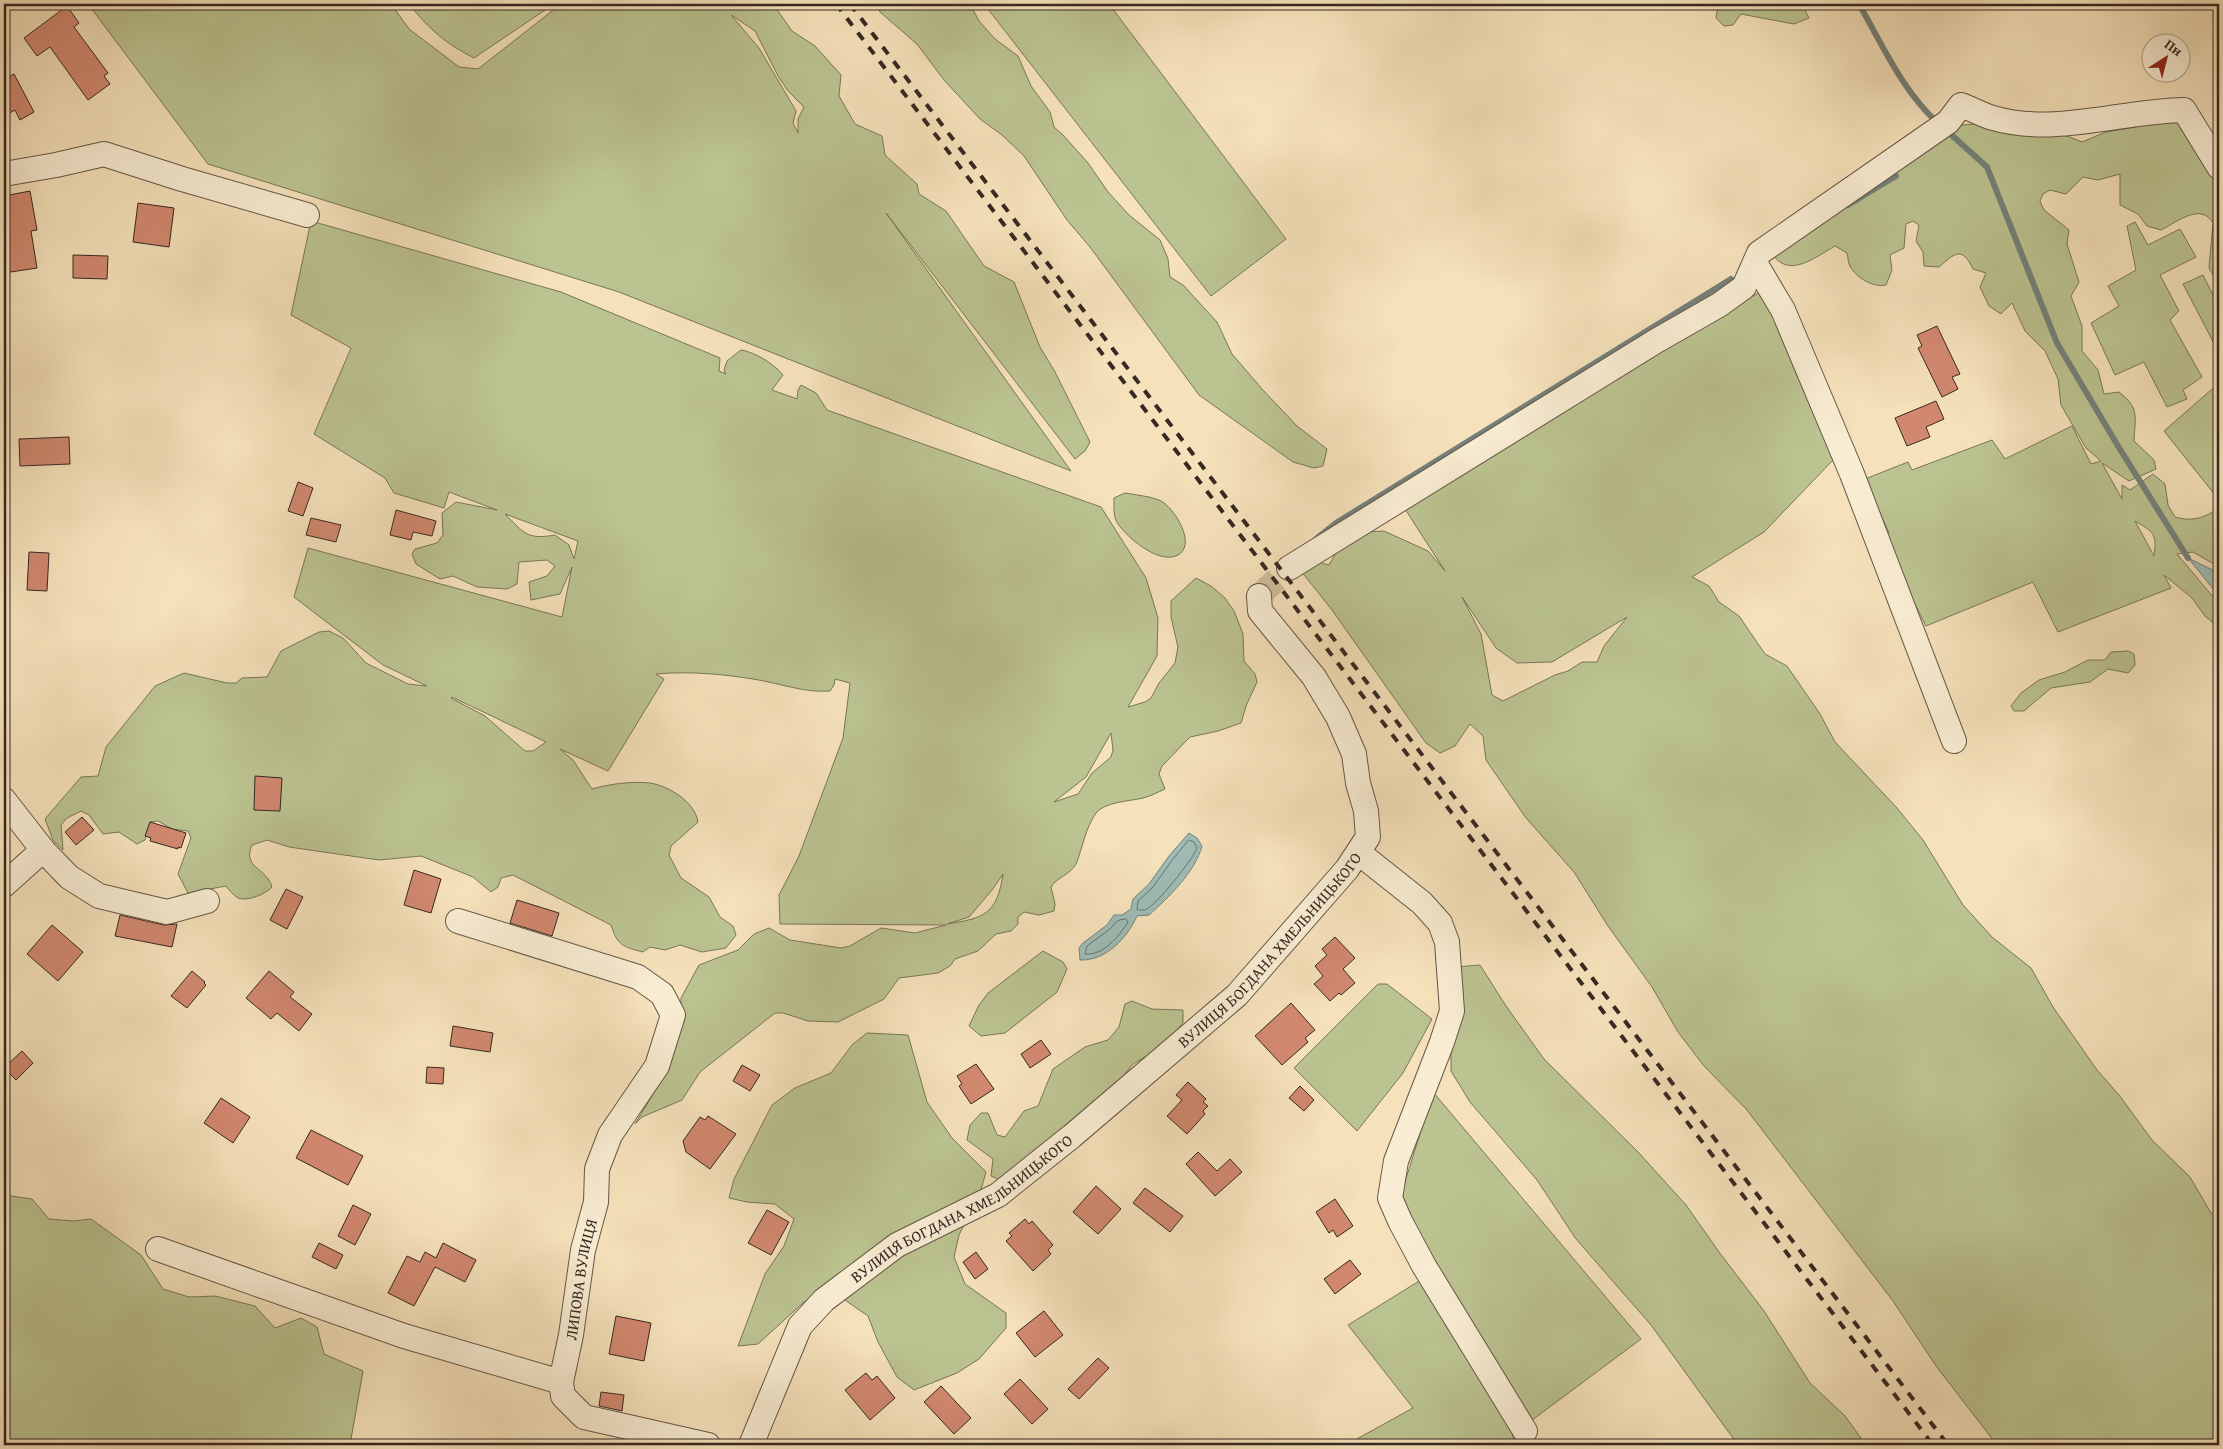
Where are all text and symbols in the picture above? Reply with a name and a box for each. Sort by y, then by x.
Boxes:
north arrow [2140,32,2190,82]
text: Пн [2160,34,2187,61]
street label: ВУЛИЦЯ БОГДАНА ХМЕЛЬНИЦЬКОГО [1172,847,1367,1053]
street label: ВУЛИЦЯ БОГДАНА ХМЕЛЬНИЦЬКОГО [845,1128,1078,1288]
street label: ЛИПОВА ВУЛИЦЯ [558,1215,603,1342]

